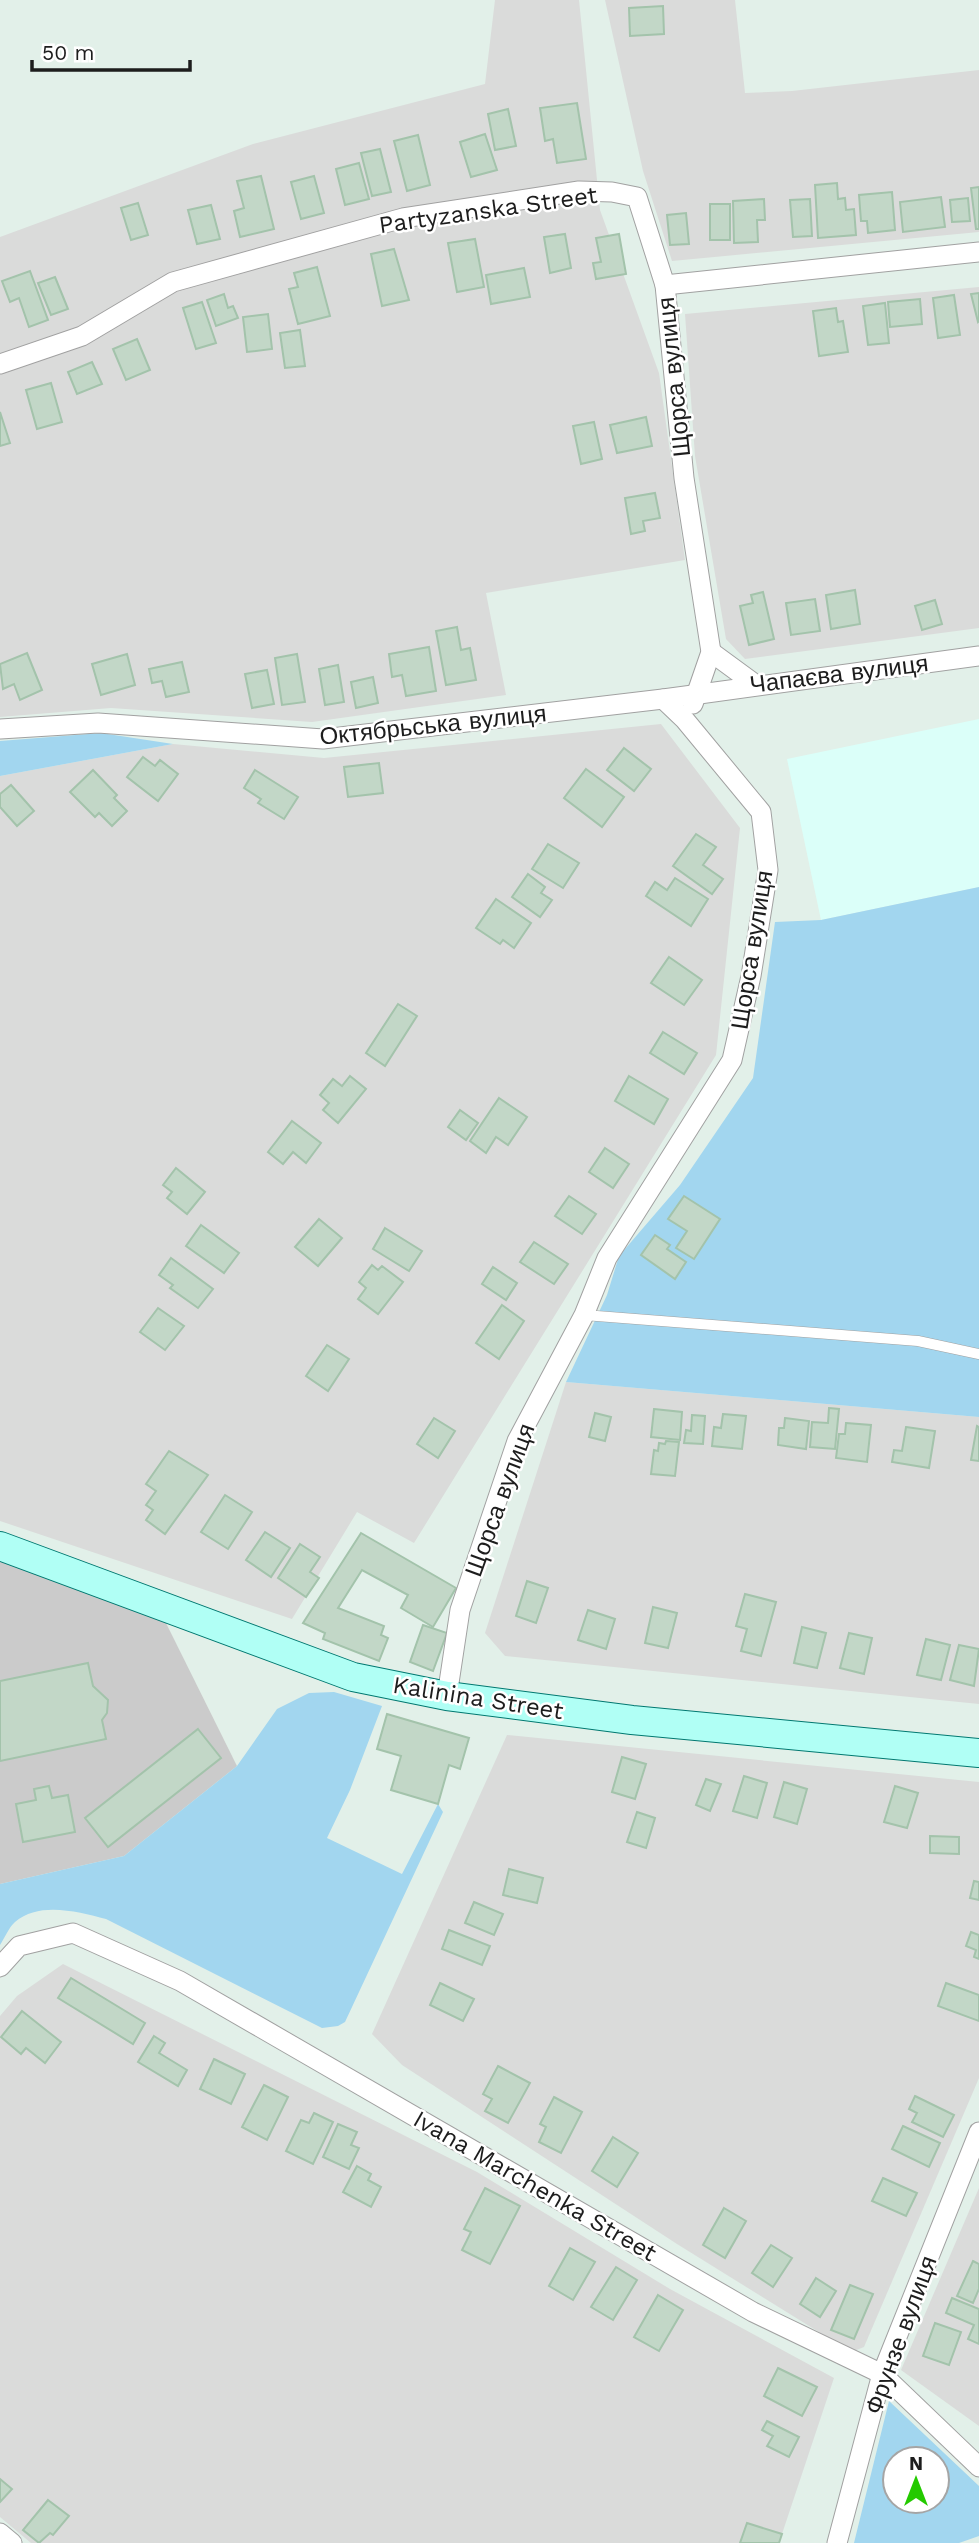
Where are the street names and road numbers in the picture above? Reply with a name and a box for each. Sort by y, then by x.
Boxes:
street label: Partyzanska Street [377,181,599,239]
street label: Щорса вулиця [652,296,696,458]
street label: Чапаєва вулиця [748,649,930,699]
street label: Октябрьська вулиця [318,699,548,751]
street label: Щорса вулиця [726,869,778,1031]
street label: Щорса вулиця [459,1420,541,1580]
street label: Kalinina Street [391,1671,565,1725]
street label: Ivana Marchenka Street [408,2105,662,2267]
street label: Фрунзе вулиця [859,2252,943,2418]

